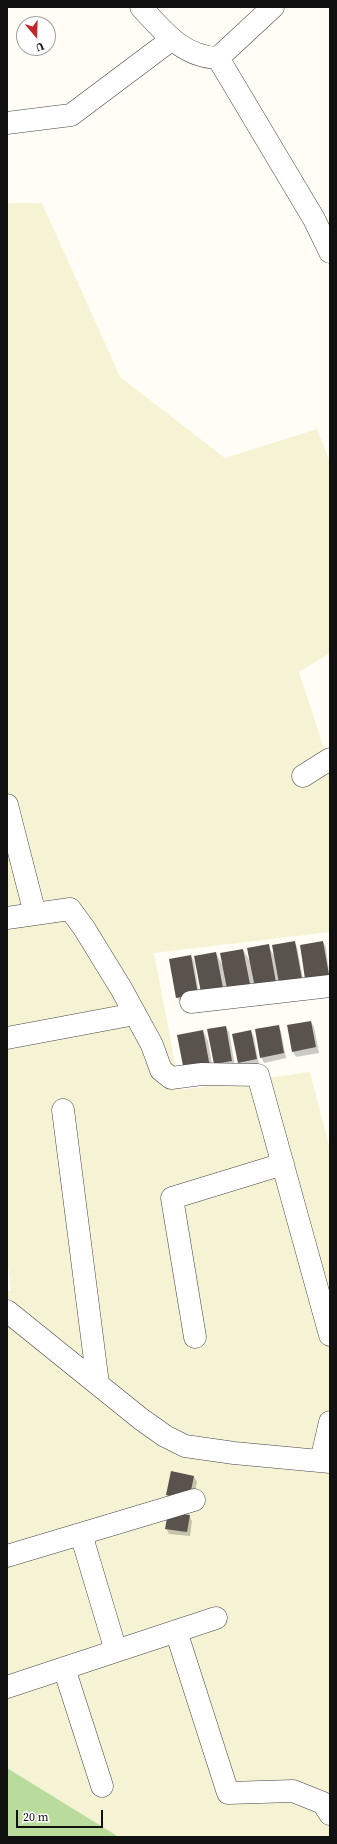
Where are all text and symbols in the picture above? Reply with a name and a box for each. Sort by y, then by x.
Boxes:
north arrow [16,16,56,56]
text: U [34,38,46,55]
scale bar [18,1802,105,1828]
text: 20 m [23,1809,49,1825]

